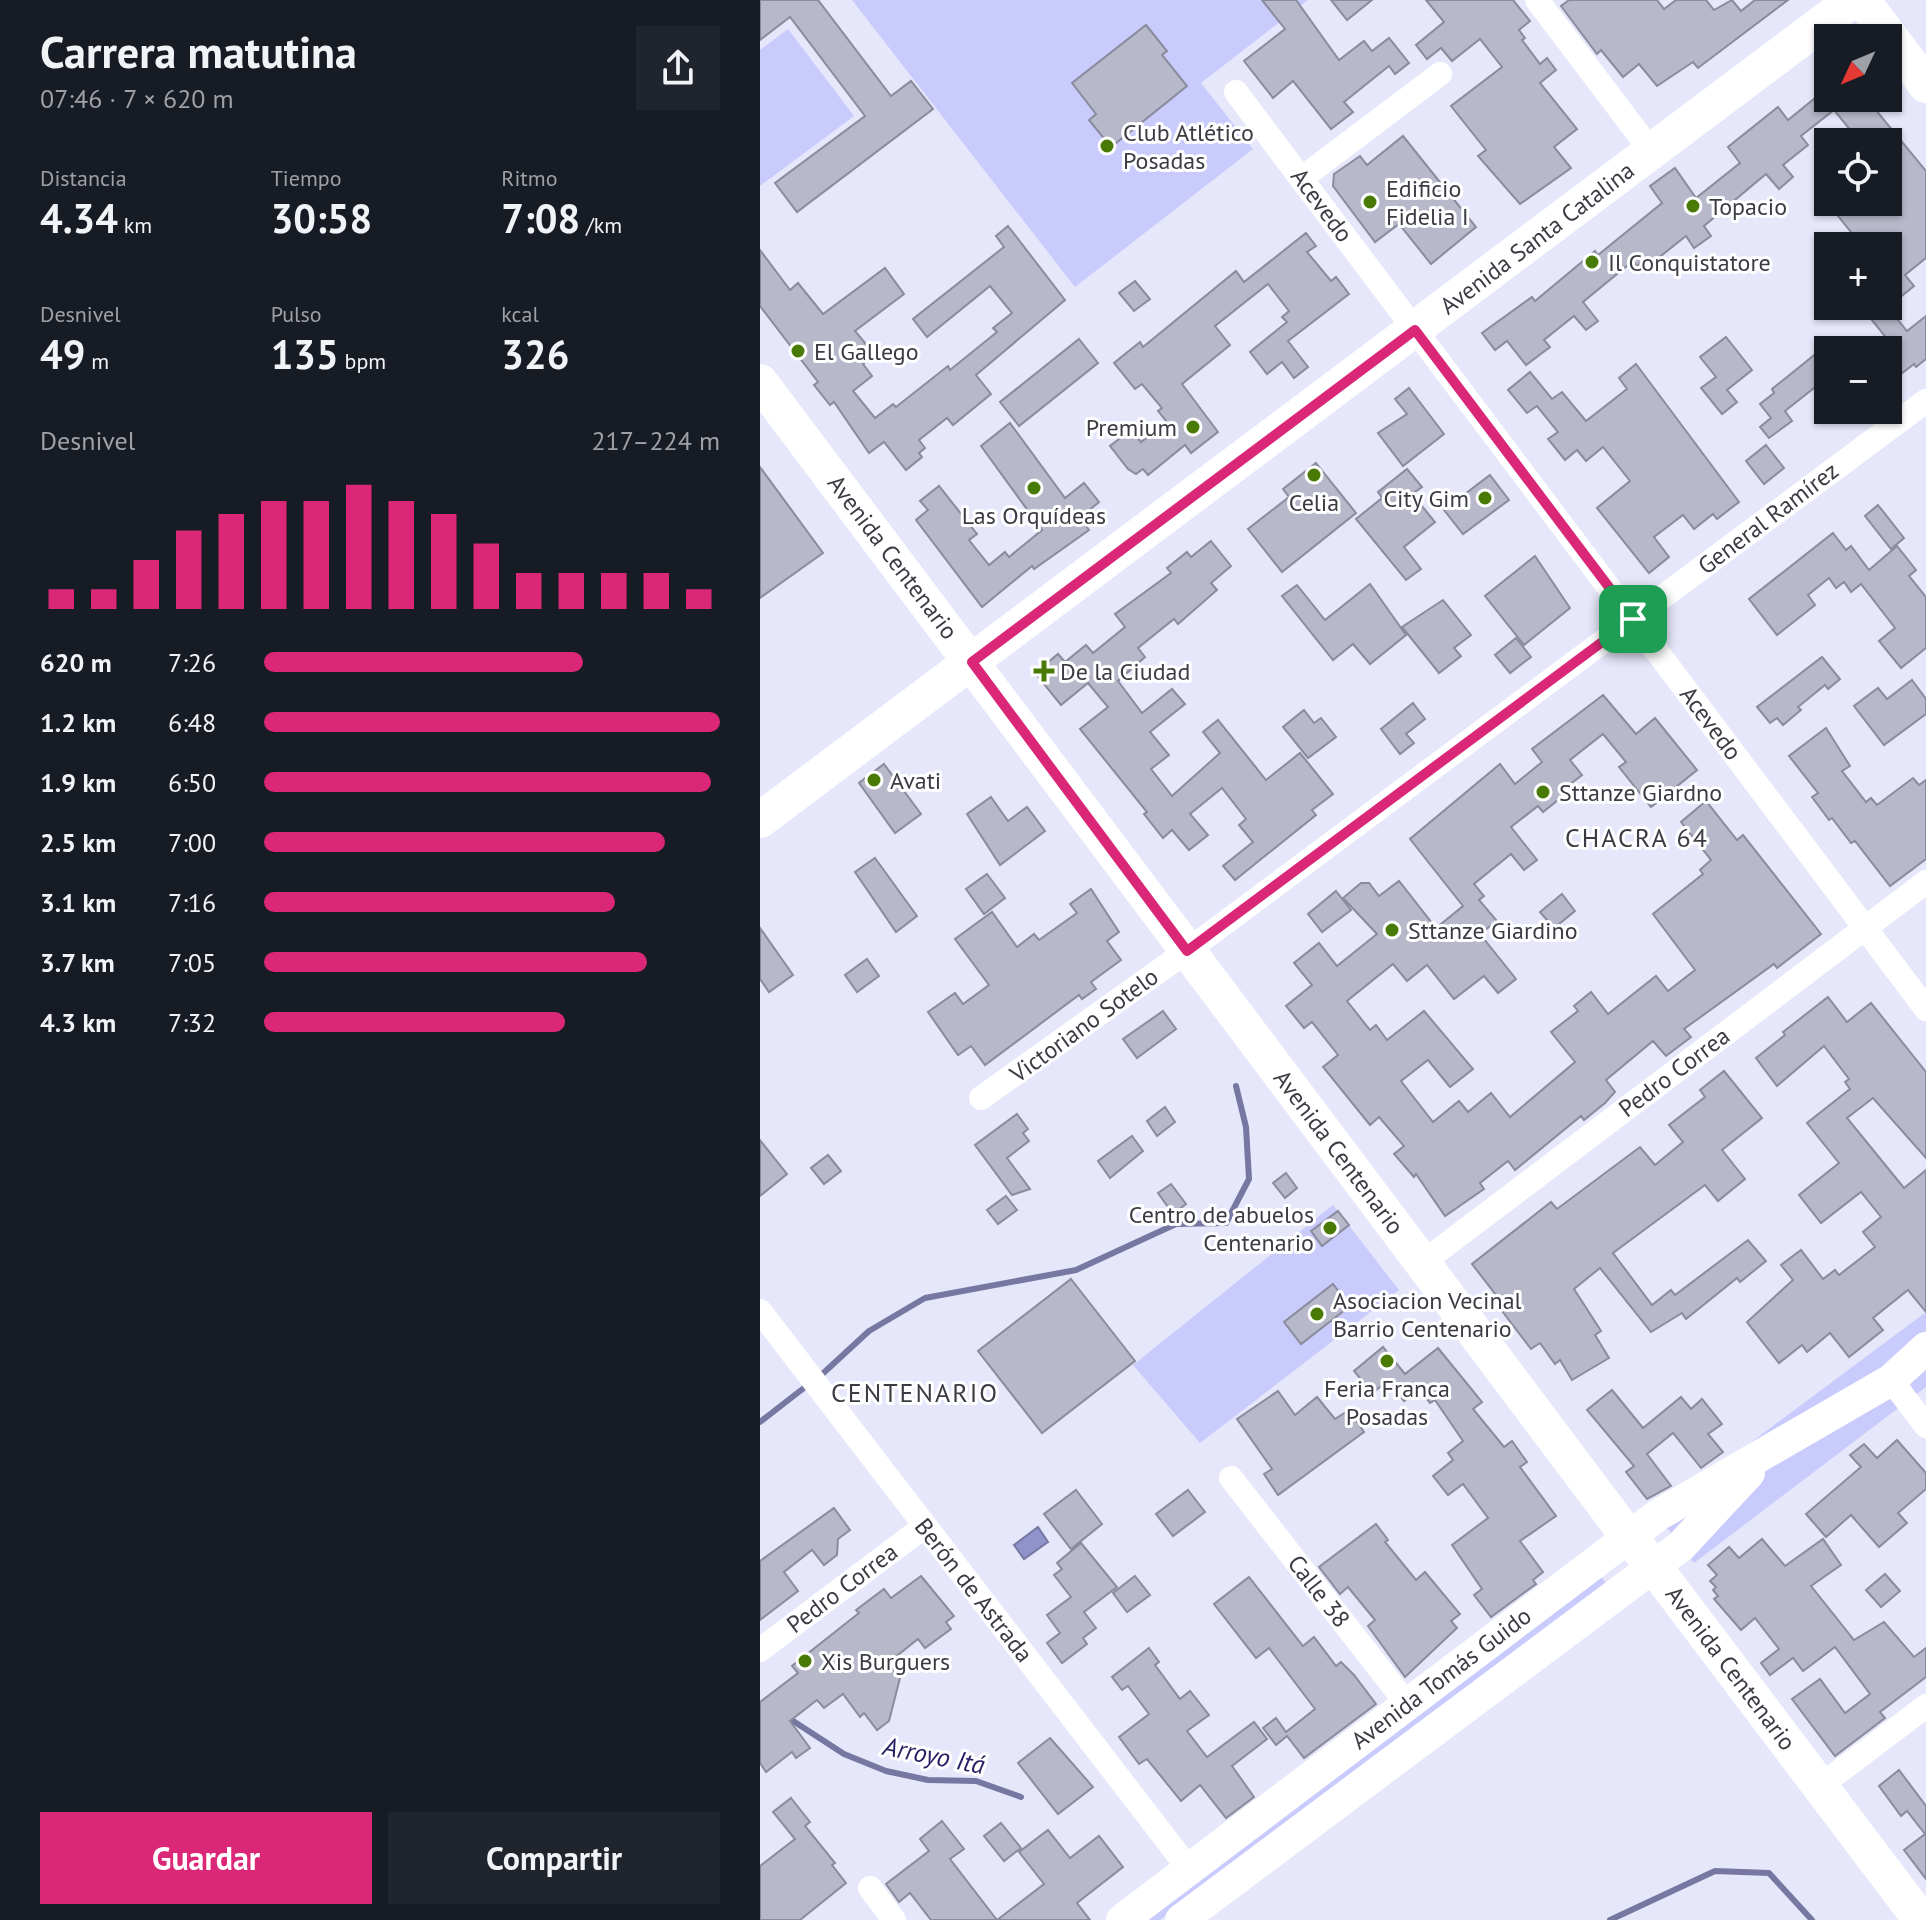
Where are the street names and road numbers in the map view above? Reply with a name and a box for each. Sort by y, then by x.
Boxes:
street label: Avenida Santa Catalina [1434,155,1640,321]
street label: Acevedo [1284,162,1360,248]
street label: General Ramírez [1691,455,1845,581]
street label: Avenida Centenario [821,469,965,645]
street label: Acevedo [1673,680,1749,766]
street label: Victoriano Sotelo [1003,961,1164,1090]
street label: Pedro Correa [1612,1020,1736,1124]
street label: Avenida Centenario [1267,1064,1411,1240]
street label: Berón de Astrada [908,1512,1040,1668]
street label: Pedro Correa [780,1536,904,1640]
street label: Calle 38 [1281,1548,1357,1634]
street label: Avenida Centenario [1659,1580,1803,1756]
street label: Avenida Tomás Guido [1345,1600,1537,1756]

